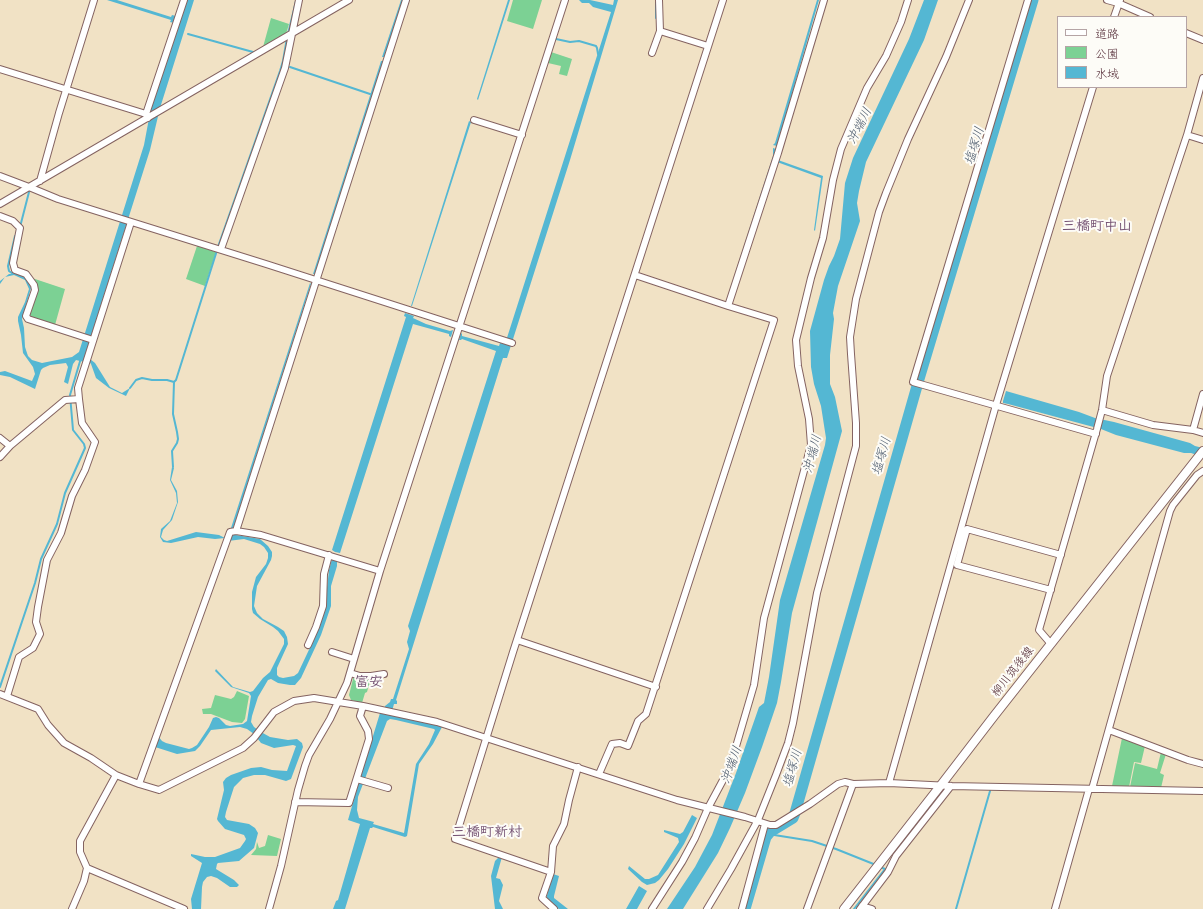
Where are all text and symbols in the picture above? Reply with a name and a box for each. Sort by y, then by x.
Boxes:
legend [1057,16,1187,88]
text: 道路 [1095,27,1119,41]
text: 公園 [1095,47,1119,61]
text: 水域 [1095,67,1119,81]
water label: 沖端川 [844,105,876,147]
water label: 塩塚川 [962,125,988,167]
district label: 三橋町中山 [1062,218,1132,234]
water label: 沖端川 [800,433,826,475]
water label: 塩塚川 [869,435,895,477]
street label: 柳川筑後線 [989,644,1037,700]
district label: 富安 [355,674,383,690]
water label: 沖端川 [718,744,746,786]
water label: 塩塚川 [780,747,806,789]
district label: 三橋町新村 [452,824,522,840]

